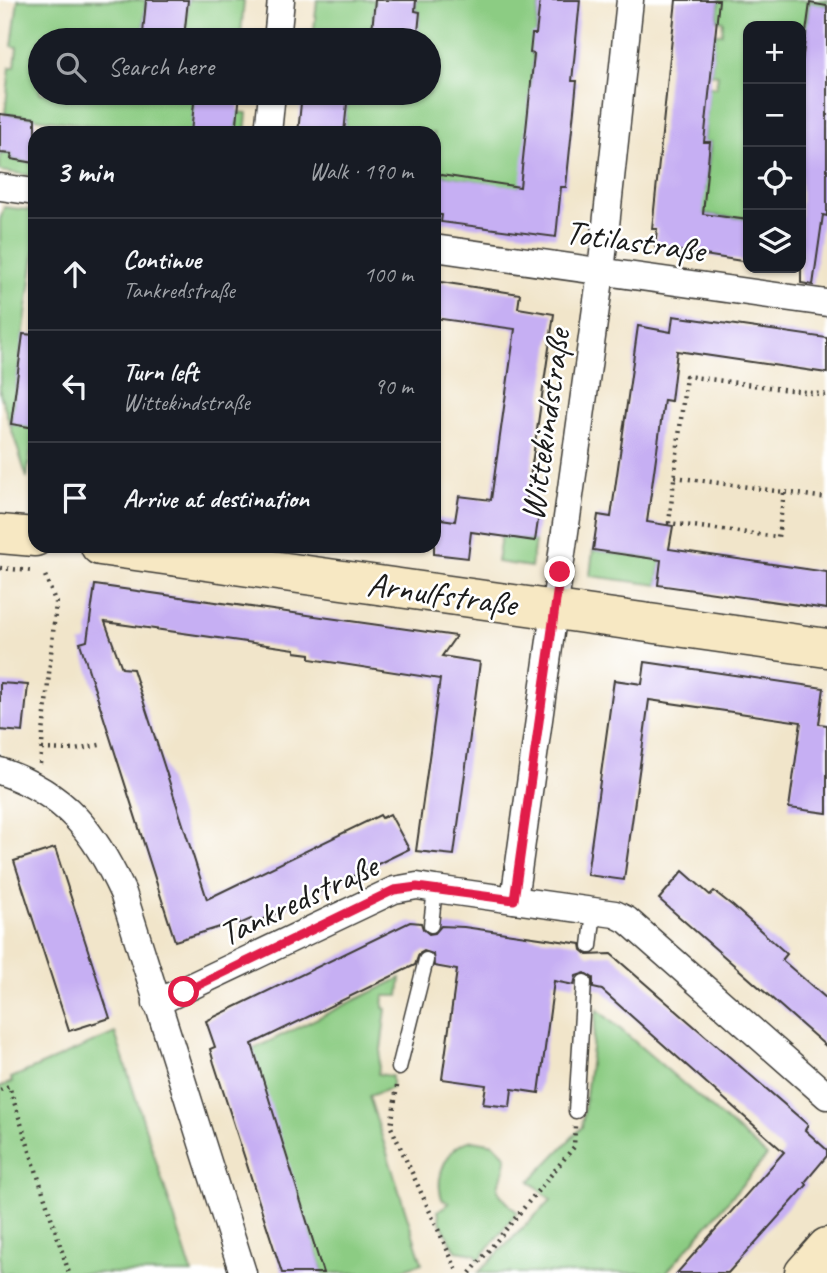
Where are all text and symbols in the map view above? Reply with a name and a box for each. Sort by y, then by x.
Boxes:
map controls [743,21,806,273]
button: + [743,21,806,84]
search box [28,28,441,105]
icon: search [52,48,90,86]
text: Search here [108,50,214,83]
button: − [743,84,806,147]
button: locate [743,147,806,210]
text: 3 min [56,153,113,191]
text: Walk · 190 m [309,157,413,186]
street label: Totilastraße [562,209,710,273]
button: layers [743,210,806,273]
text: Continue [123,243,201,276]
icon: ahead [56,255,94,293]
text: 100 m [364,260,413,289]
text: Tankredstraße [123,276,235,305]
street label: Wittekindstraße [509,324,581,524]
text: Turn left [123,355,198,388]
icon: left [56,367,94,405]
text: 90 m [374,372,413,401]
text: Wittekindstraße [123,388,250,417]
icon: arrive [56,479,94,517]
text: Arrive at destination [123,482,309,515]
route end [544,556,575,587]
street label: Arnulfstraße [365,561,522,627]
street label: Tankredstraße [211,843,387,956]
route start [168,976,199,1007]

